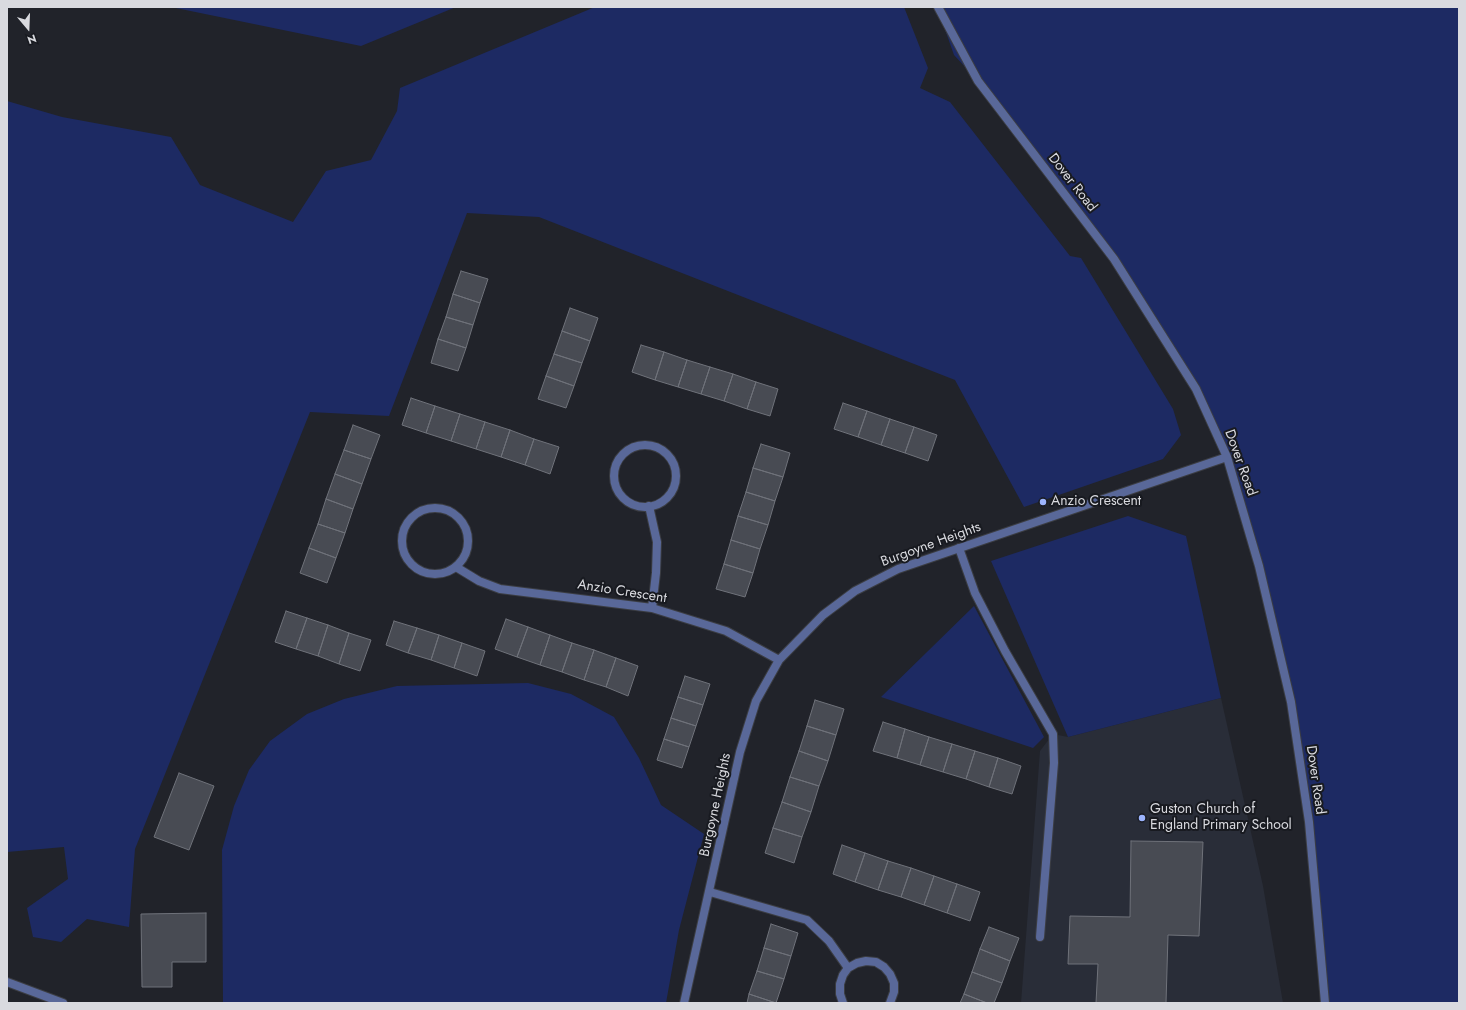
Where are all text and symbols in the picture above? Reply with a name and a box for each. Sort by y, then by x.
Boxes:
north arrow [8,8,48,48]
text: N [25,30,39,48]
street label: Dover Road [1044,151,1100,215]
street label: Dover Road [1220,428,1260,498]
place label: Anzio Crescent [1051,494,1141,510]
marker: Anzio Crescent [1038,497,1048,507]
street label: Burgoyne Heights [879,519,983,571]
street label: Anzio Crescent [576,577,668,607]
street label: Dover Road [1302,745,1328,815]
street label: Burgoyne Heights [697,752,735,858]
place label: Guston Church of England Primary School [1150,802,1292,834]
marker: Guston Church of England Primary School [1137,813,1147,823]

